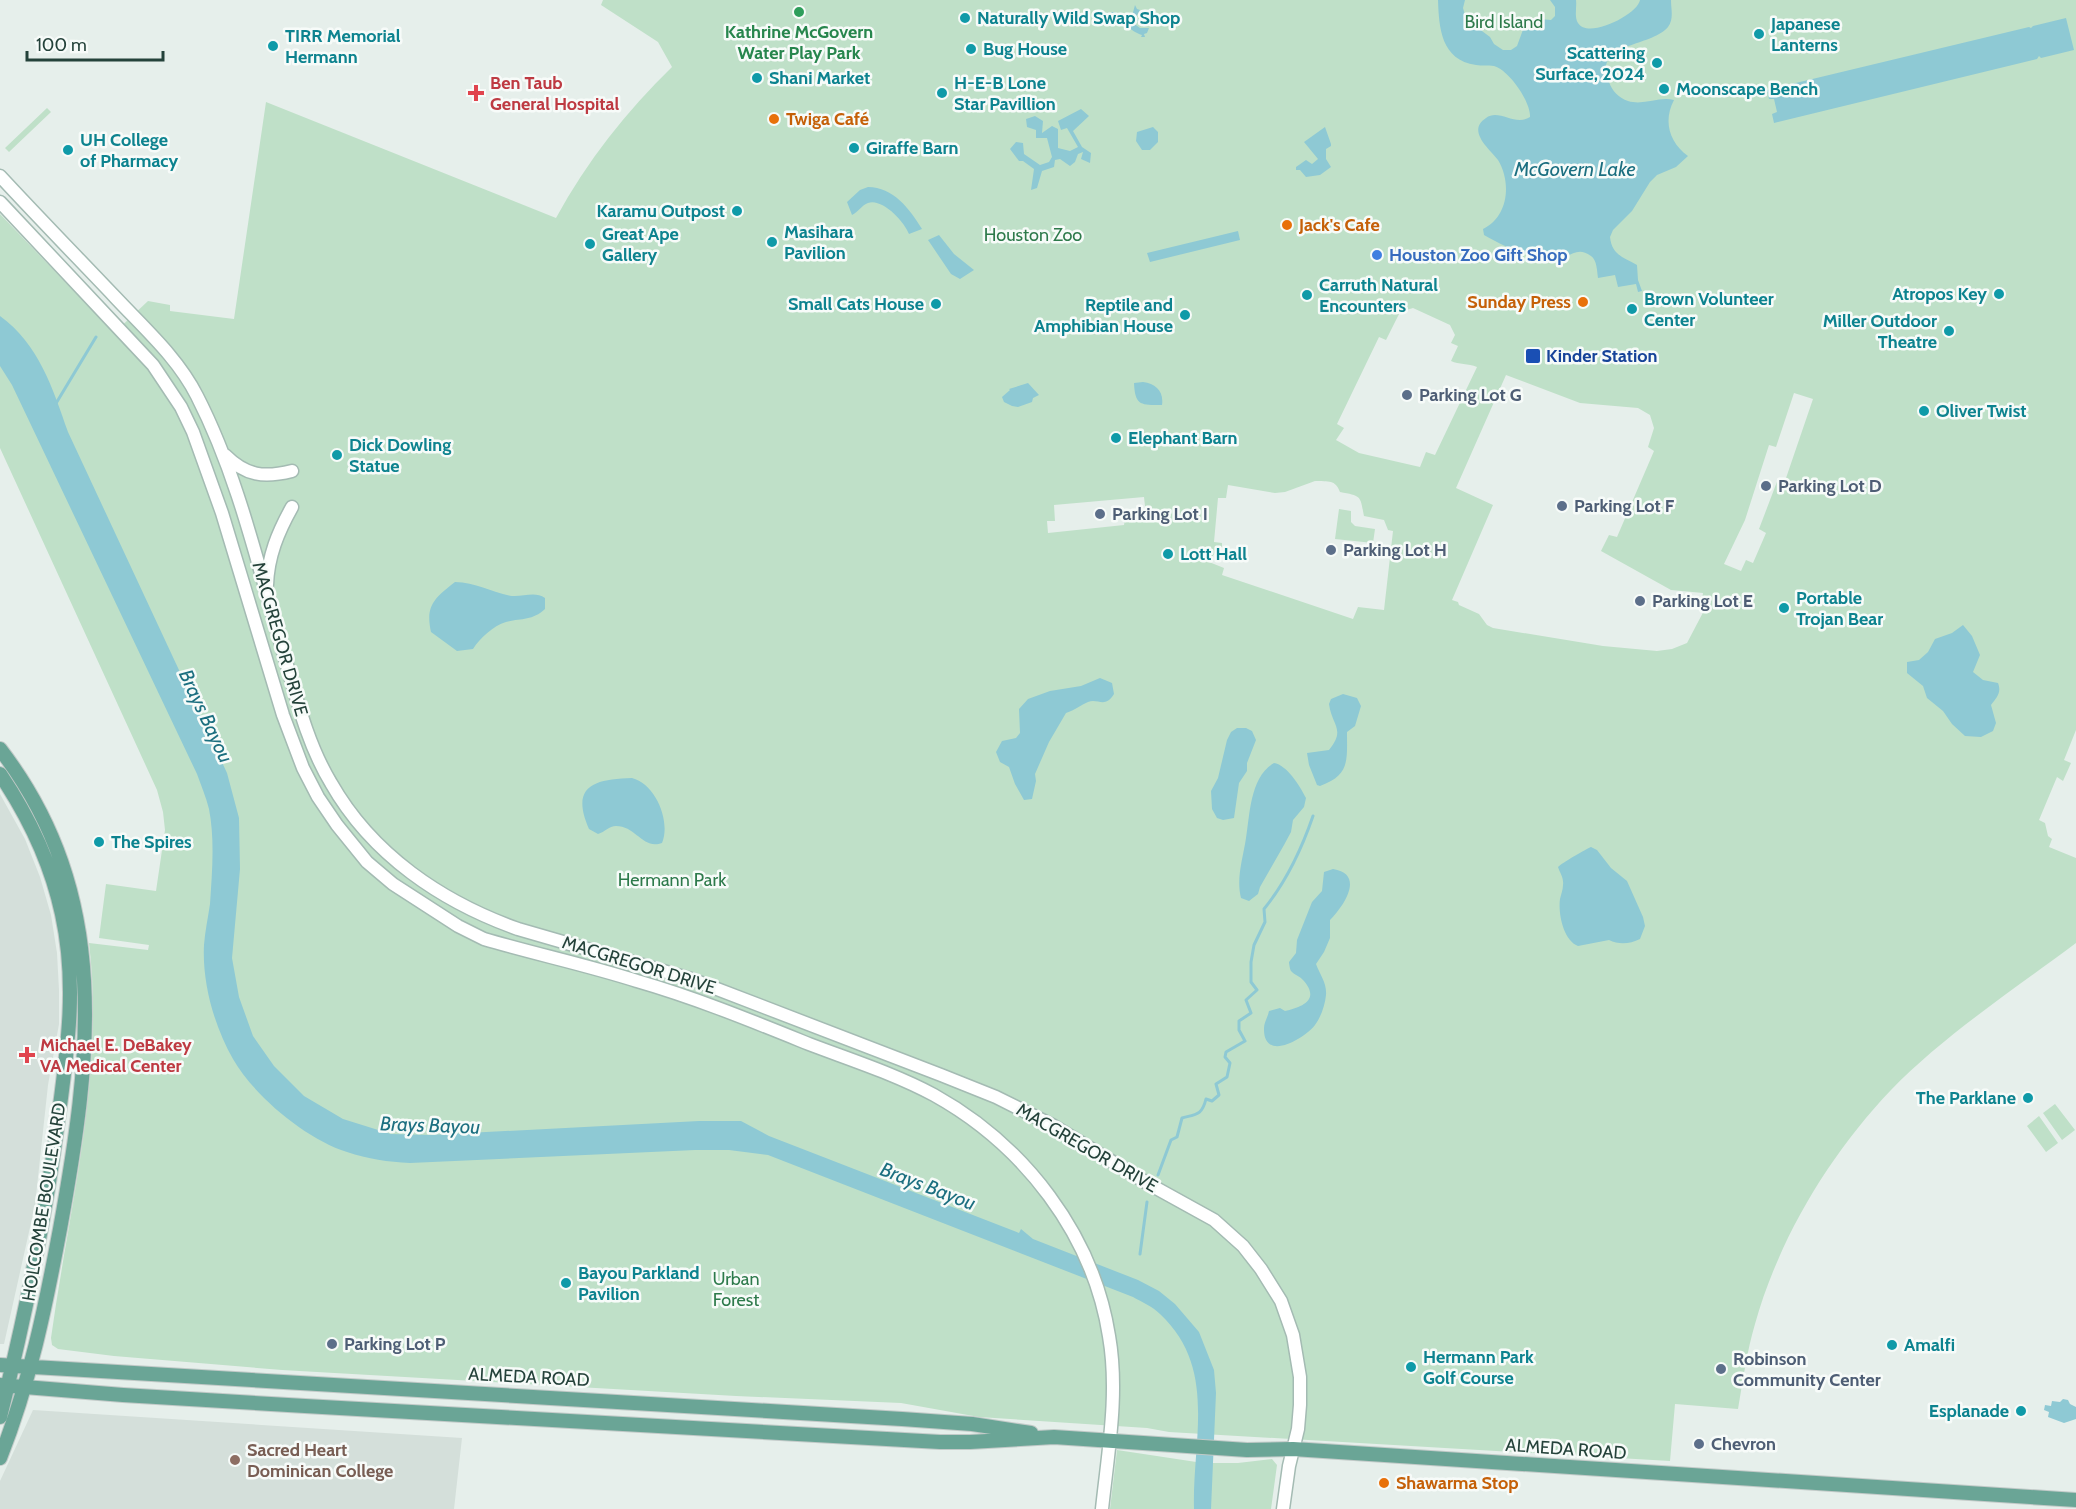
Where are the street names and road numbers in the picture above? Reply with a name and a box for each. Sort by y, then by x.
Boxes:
street label: MACGREGOR DRIVE [247,559,313,719]
street label: MACGREGOR DRIVE [560,931,718,999]
street label: MACGREGOR DRIVE [1012,1099,1162,1197]
street label: HOLCOMBE BOULEVARD [17,1101,71,1303]
street label: ALMEDA ROAD [468,1363,590,1391]
street label: ALMEDA ROAD [1505,1434,1627,1464]

